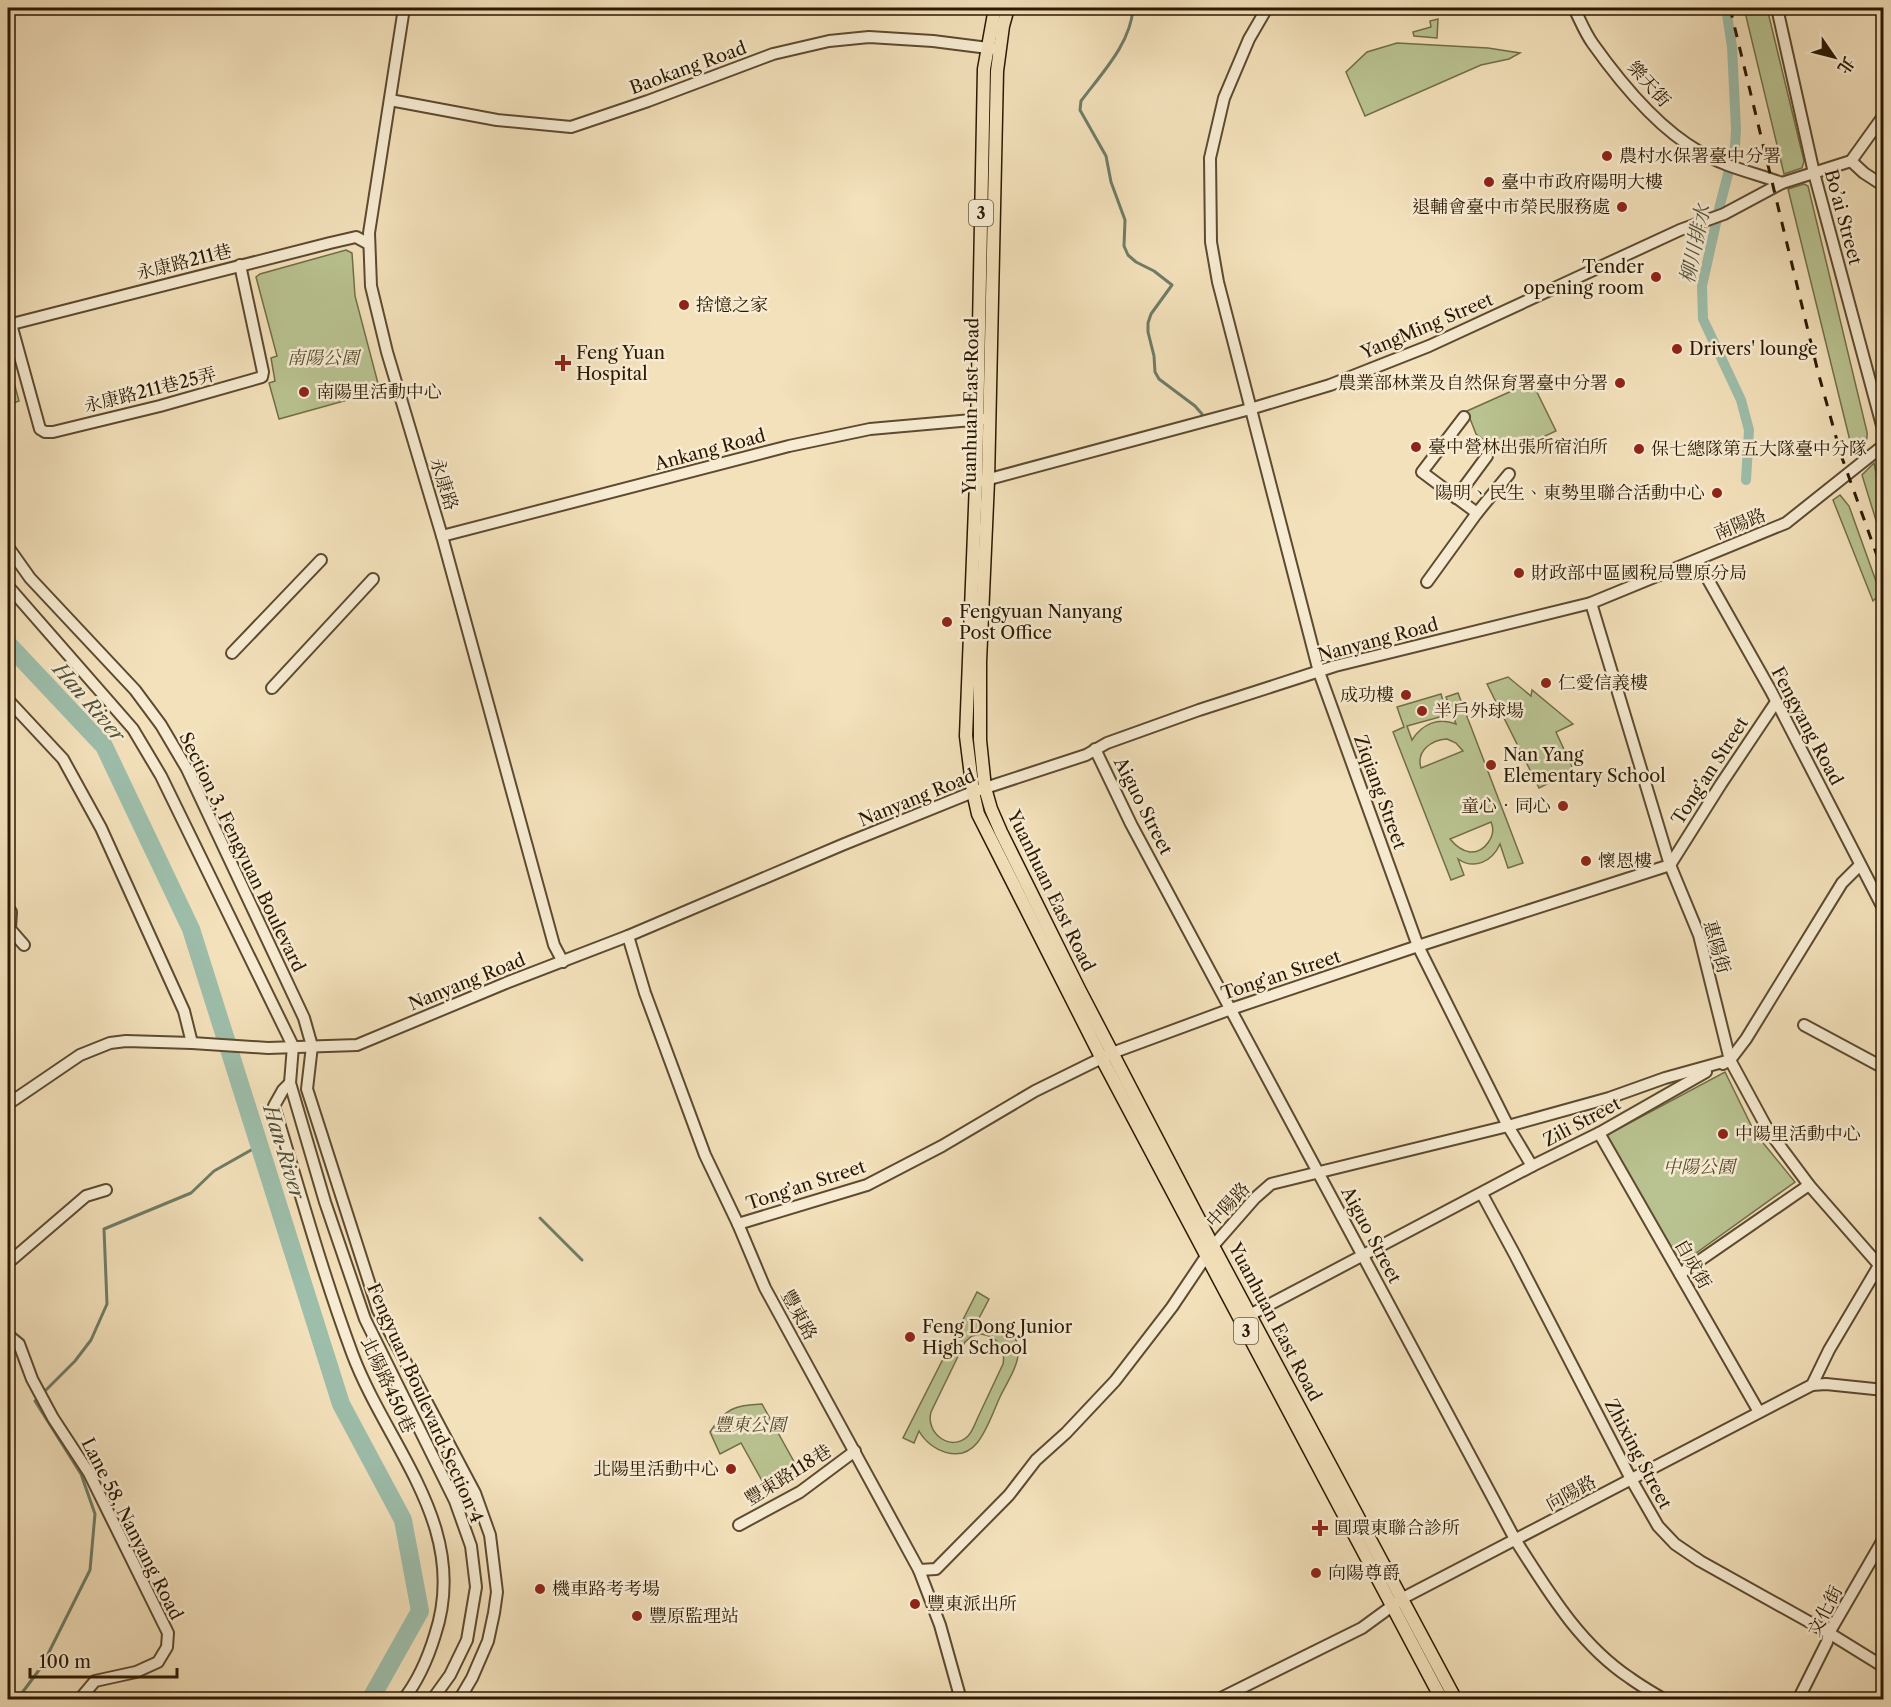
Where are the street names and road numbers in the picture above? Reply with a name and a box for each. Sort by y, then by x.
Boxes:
street label: Baokang Road [627,37,749,99]
street label: 樂天街 [1623,57,1675,111]
street label: Bo’ai Street [1820,167,1866,268]
road number: 3 [969,200,993,226]
street label: 永康路211巷 [134,240,234,284]
street label: YangMing Street [1357,288,1497,364]
street label: Yuanhuan East Road [958,318,984,495]
street label: 永康路211巷25弄 [82,363,218,417]
street label: Ankang Road [651,425,768,476]
street label: 永康路 [426,455,462,513]
street label: 南陽路 [1711,504,1769,544]
street label: Nanyang Road [1315,613,1441,667]
street label: Fengyang Road [1767,663,1847,789]
street label: Tong’an Street [1667,712,1753,829]
street label: Section 3, Fengyuan Boulevard [174,729,310,975]
street label: Ziqiang Street [1349,732,1411,853]
street label: Aiguo Street [1109,753,1177,859]
street label: Nanyang Road [855,765,979,831]
street label: Yuanhuan East Road [1002,806,1100,975]
street label: 惠陽街 [1699,918,1735,976]
street label: Tong’an Street [1219,945,1344,1005]
street label: Nanyang Road [405,949,529,1015]
street label: Zili Street [1540,1092,1625,1151]
street label: Tong’an Street [744,1155,869,1215]
street label: 中陽路 [1202,1178,1254,1232]
street label: Aiguo Street [1336,1182,1406,1288]
street label: 自成街 [1670,1235,1716,1293]
street label: Yuanhuan East Road [1223,1238,1326,1405]
street label: Fengyuan Boulevard Section 4 [362,1280,488,1526]
street label: 豐東路 [776,1286,822,1344]
road number: 3 [1234,1318,1258,1344]
street label: 北陽路450巷 [356,1333,420,1437]
street label: Zhixing Street [1600,1395,1677,1513]
street label: Lane 58, Nanyang Road [77,1434,187,1624]
street label: 豐東路118巷 [741,1440,835,1510]
street label: 向陽路 [1542,1471,1600,1515]
street label: 文化街 [1803,1582,1847,1640]

